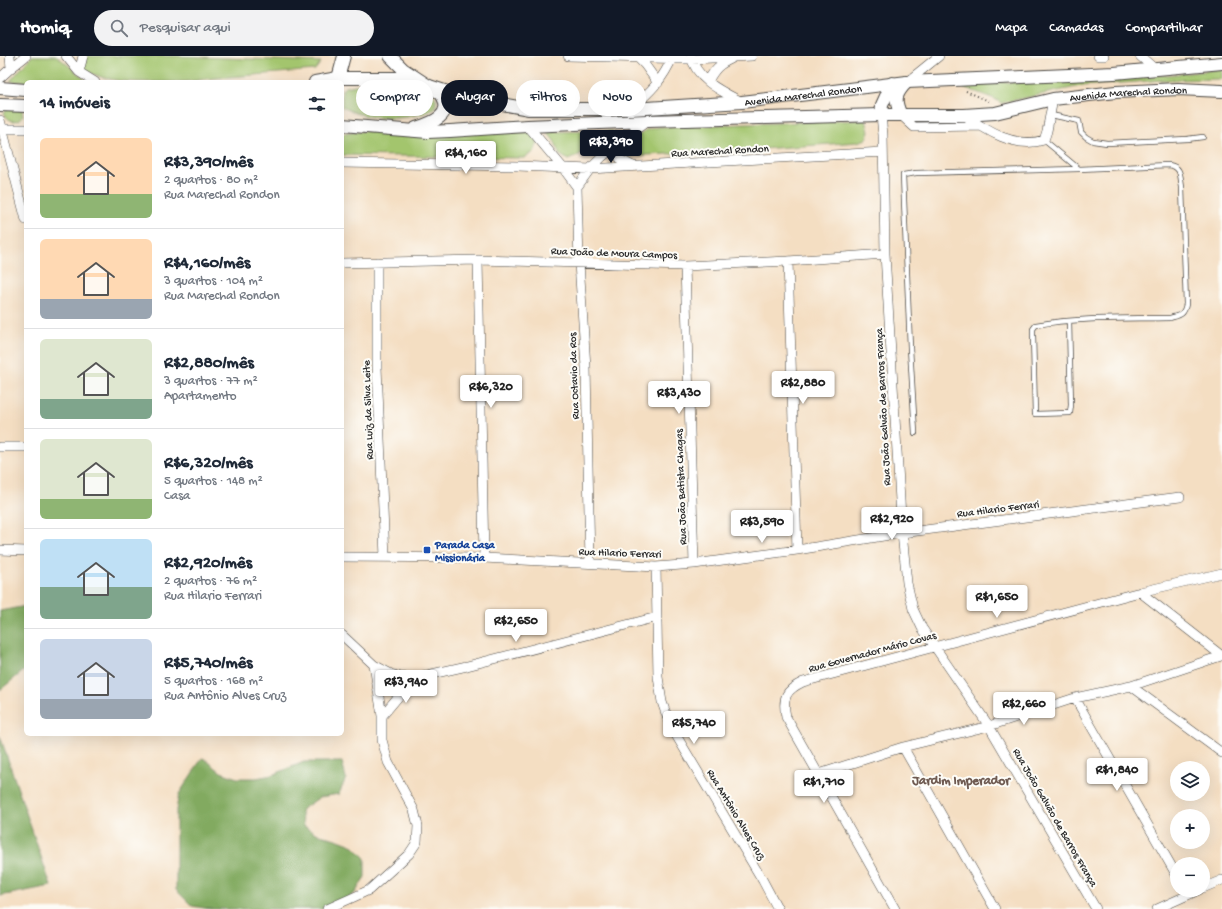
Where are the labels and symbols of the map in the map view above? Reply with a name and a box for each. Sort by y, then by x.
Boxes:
street label: Avenida Marechal Rondon [744,83,863,110]
street label: Avenida Marechal Rondon [1069,85,1188,105]
pin: R$3,390 [574,130,648,164]
pin: R$4,160 [429,141,503,175]
street label: Rua Marechal Rondon [671,143,770,161]
street label: Rua João de Moura Campos [551,246,678,262]
street label: Rua João Galvão de Barros França [874,327,894,486]
street label: Rua Octavio da Ros [567,331,583,420]
street label: Rua Luiz da Silva Leite [361,360,377,460]
pin: R$2,880 [766,371,840,405]
pin: R$6,320 [454,375,528,409]
pin: R$3,430 [642,381,716,415]
street label: Rua João Batista Chagas [674,428,690,545]
street label: Rua Hilario Ferrari [956,499,1040,521]
pin: R$2,920 [855,507,929,541]
pin: R$3,590 [725,510,799,544]
place label: Parada Casa Missionária [434,540,495,565]
marker: Parada Casa Missionária [422,545,432,555]
street label: Rua Hilario Ferrari [578,547,662,561]
pin: R$1,650 [960,585,1034,619]
pin: R$2,650 [479,609,553,643]
street label: Rua Governador Mário Covas [807,630,939,676]
pin: R$3,940 [369,670,443,704]
pin: R$2,660 [987,692,1061,726]
pin: R$5,740 [657,711,731,745]
street label: Rua João Galvão de Barros França [1010,747,1099,890]
pin: R$1,840 [1080,758,1154,792]
street label: Rua Antônio Alves Cruz [704,768,768,863]
pin: R$1,710 [787,770,861,804]
district label: Jardim Imperador [911,774,1011,790]

